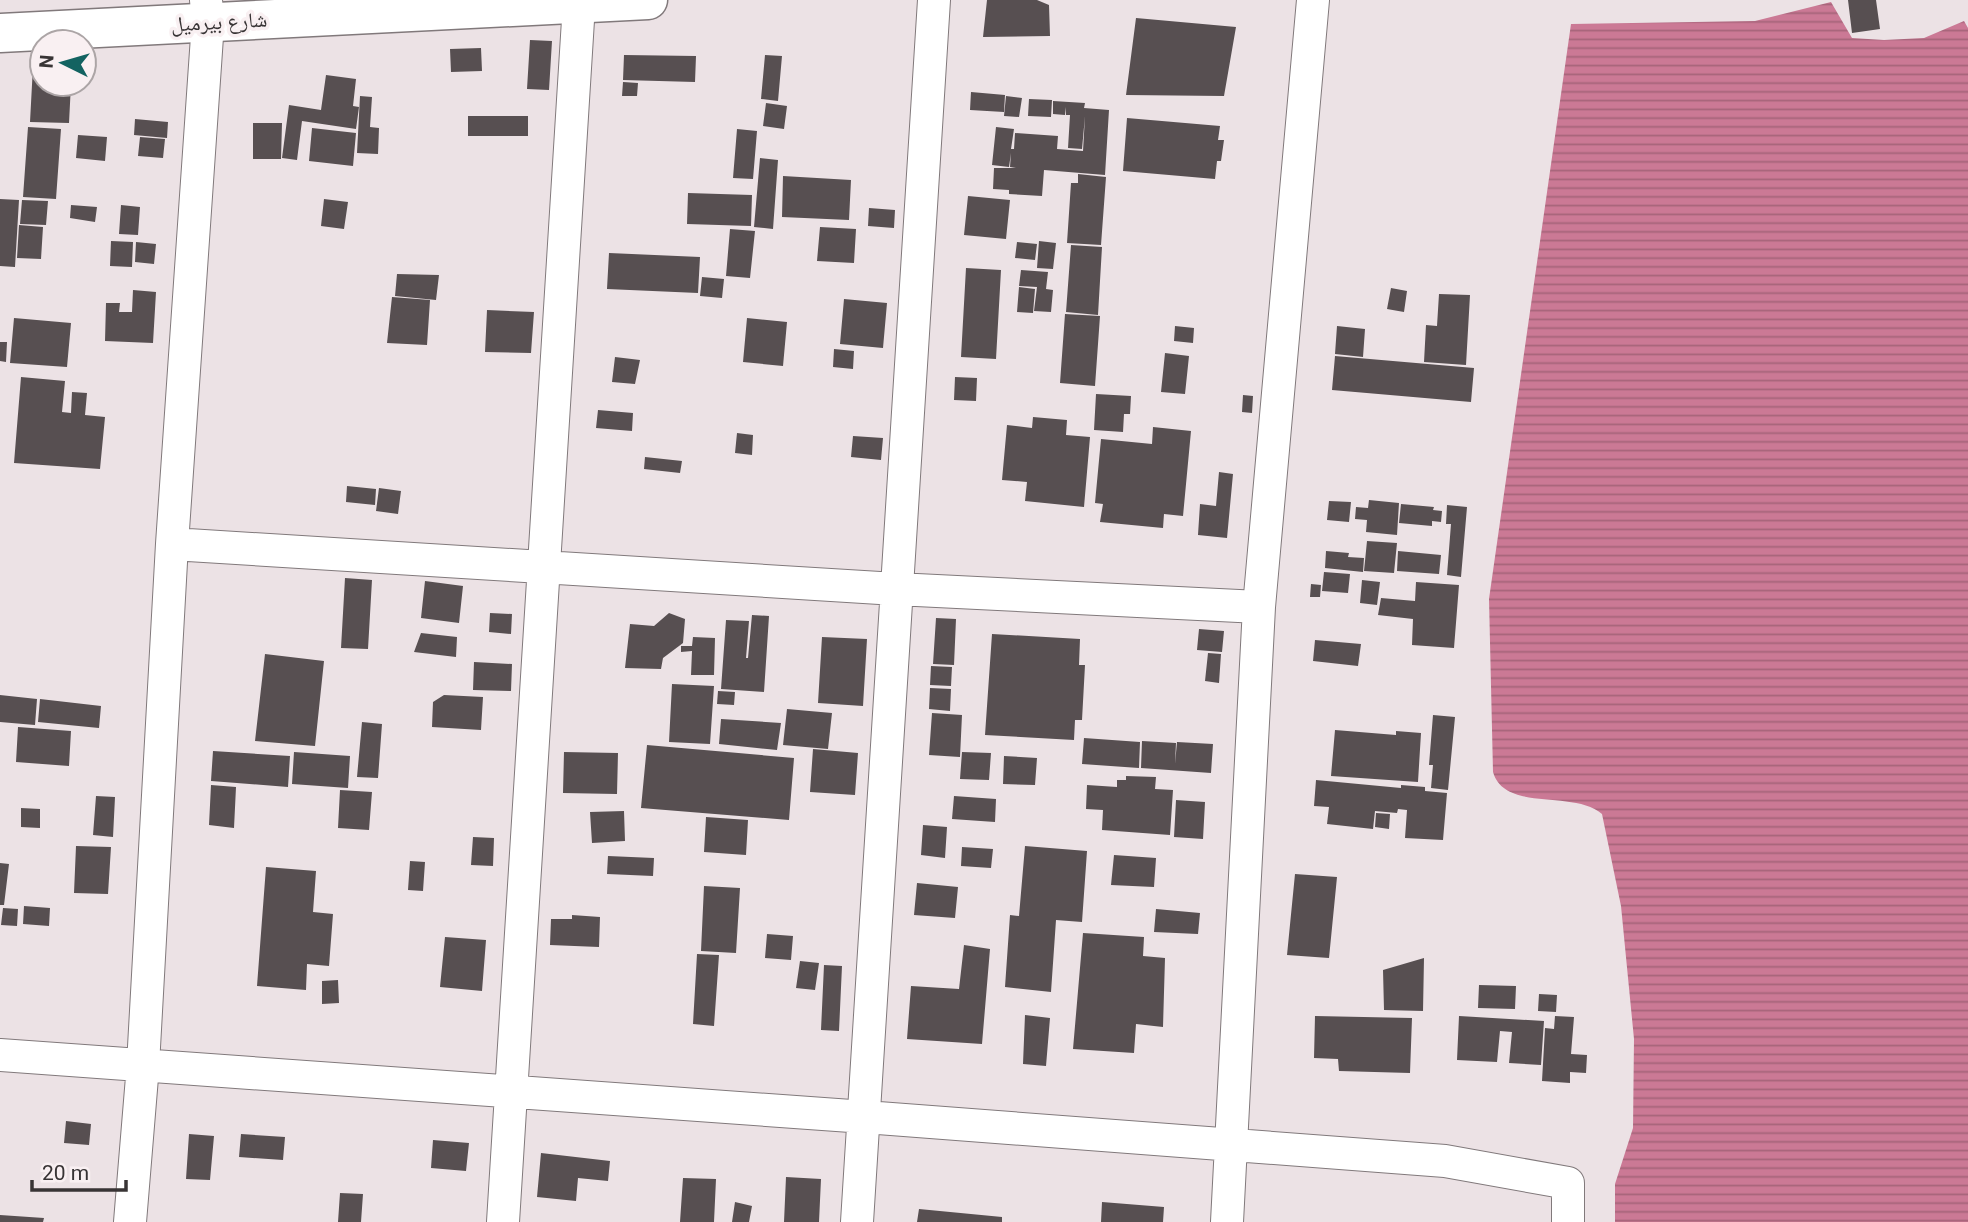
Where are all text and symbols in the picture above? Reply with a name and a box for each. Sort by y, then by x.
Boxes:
street label: شارع بيرميل [170,7,268,38]
north arrow [28,28,98,98]
text: N [35,54,59,69]
scale bar [32,1148,126,1192]
text: 20 m [42,1161,89,1185]

